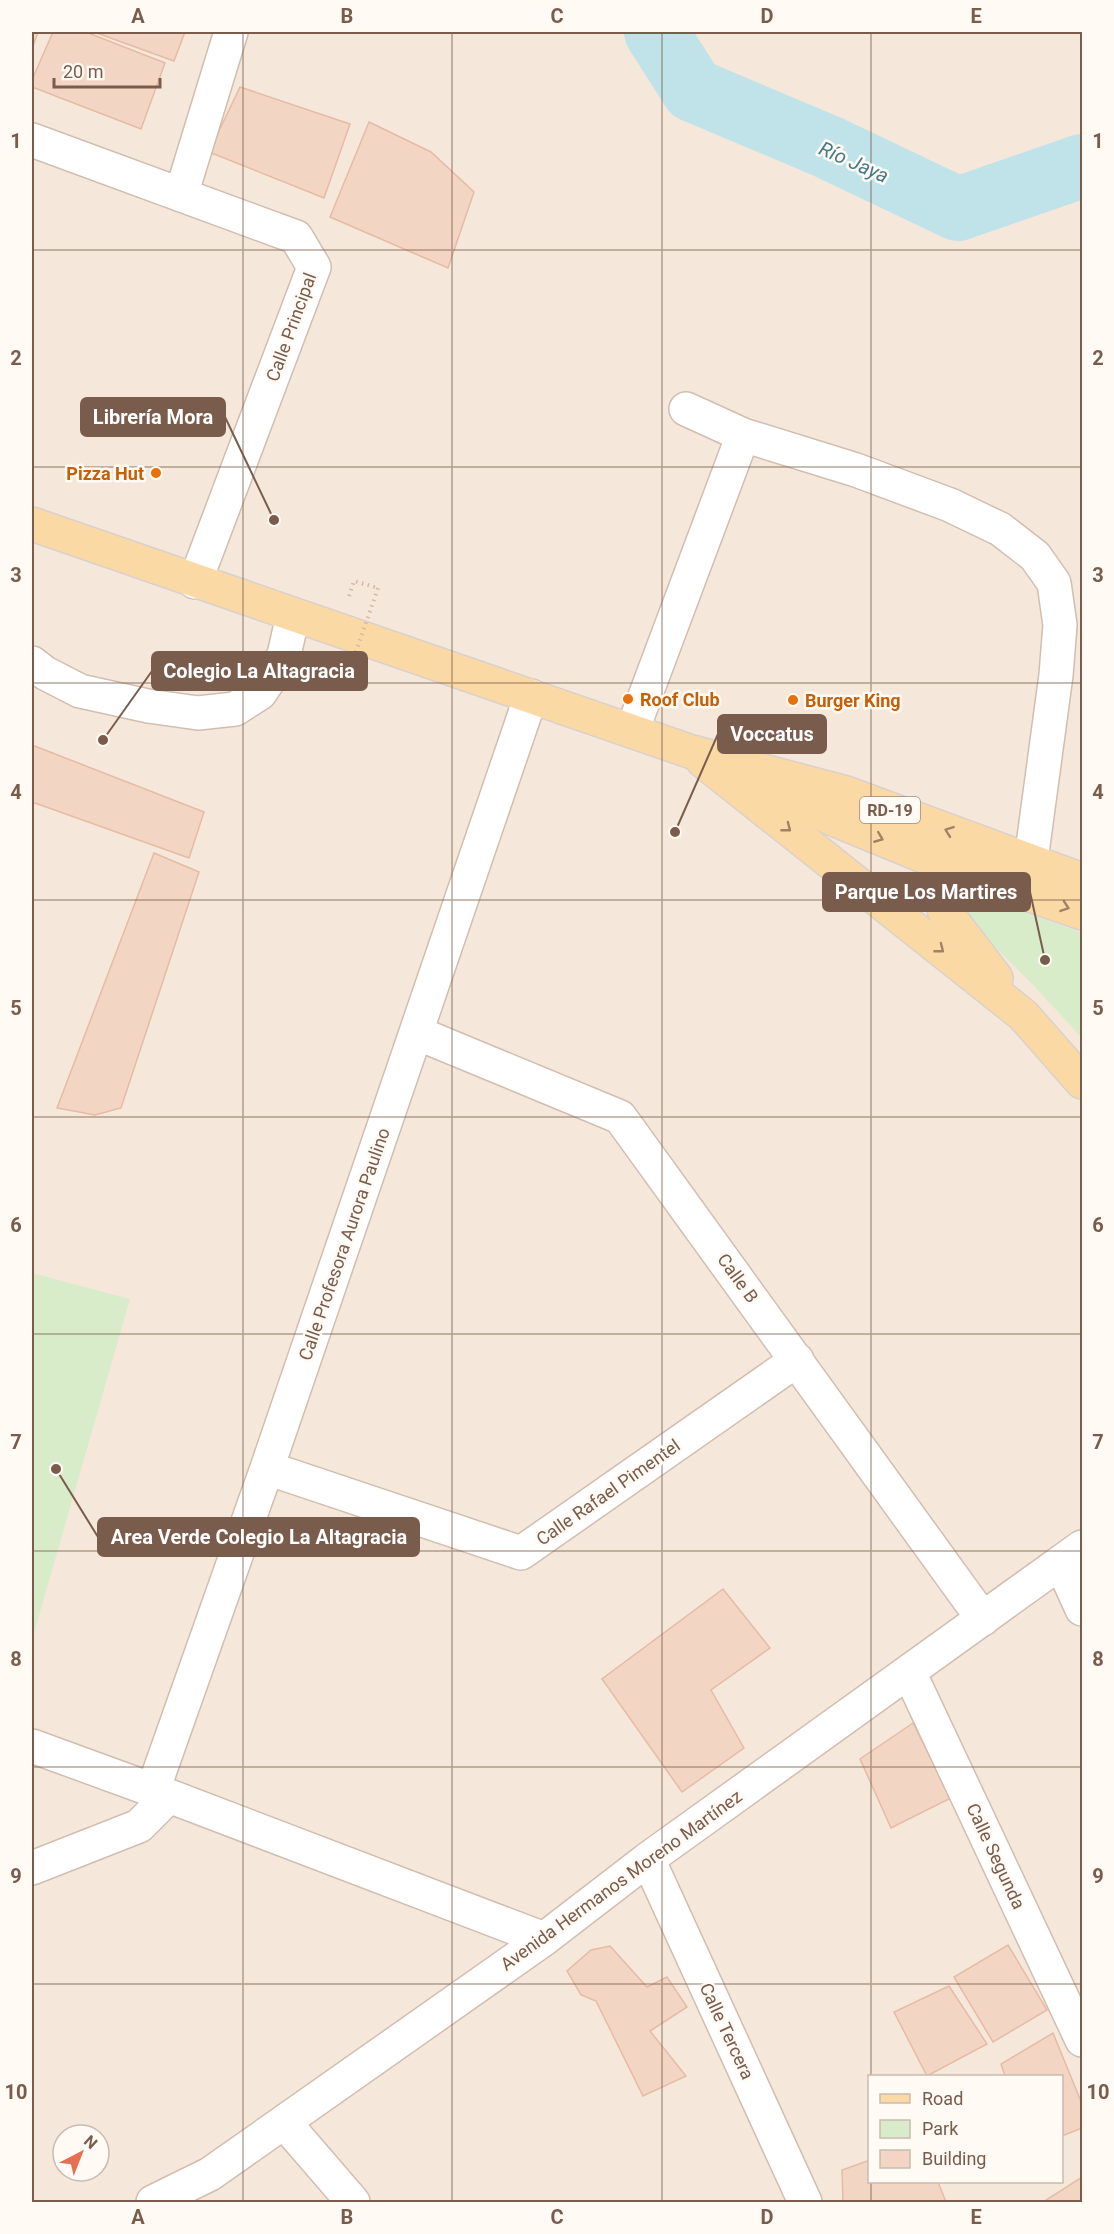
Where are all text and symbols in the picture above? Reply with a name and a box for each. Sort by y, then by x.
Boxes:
text: A [131,4,145,28]
text: B [341,4,353,28]
text: C [550,4,564,28]
text: D [761,4,774,28]
text: E [970,4,982,28]
scale bar [54,51,160,89]
text: 20 m [63,61,103,82]
text: 1 [10,129,22,153]
text: 1 [1092,129,1104,153]
water label: Río Jaya [816,136,892,188]
street label: Calle Principal [262,270,320,384]
text: 2 [10,346,22,370]
text: 2 [1092,346,1104,370]
callout: Librería Mora [81,398,225,436]
text: Librería Mora [93,405,213,429]
place label: Pizza Hut [66,463,144,484]
marker: Pizza Hut [149,466,163,480]
text: 3 [10,563,22,587]
text: 3 [1092,563,1104,587]
callout: Colegio La Altagracia [152,652,367,690]
text: Colegio La Altagracia [163,659,355,683]
place label: Roof Club [640,689,720,710]
place label: Burger King [805,690,901,711]
marker: Roof Club [621,692,635,706]
marker: Burger King [786,693,800,707]
callout: Voccatus [718,715,826,753]
text: Voccatus [730,722,814,746]
text: 4 [10,780,22,804]
text: 4 [1092,780,1104,804]
road number: RD-19 [860,797,920,823]
one-way arrow [781,820,792,831]
one-way arrow [944,826,954,839]
one-way arrow [873,831,884,843]
callout: Parque Los Martires [823,873,1030,911]
text: Parque Los Martires [835,880,1017,904]
one-way arrow [1059,900,1070,912]
one-way arrow [933,941,944,952]
text: 5 [10,996,22,1020]
text: 5 [1092,996,1104,1020]
street label: Calle Profesora Aurora Paulino [294,1125,394,1363]
text: 6 [10,1213,22,1237]
text: 6 [1092,1213,1104,1237]
street label: Calle B [713,1249,763,1307]
text: 7 [10,1430,22,1454]
text: 7 [1092,1430,1104,1454]
street label: Calle Rafael Pimentel [532,1435,684,1549]
callout: Area Verde Colegio La Altagracia [98,1518,419,1556]
text: Area Verde Colegio La Altagracia [111,1525,407,1549]
text: 8 [10,1647,22,1671]
text: 8 [1092,1647,1104,1671]
street label: Avenida Hermanos Moreno Martínez [496,1785,746,1975]
street label: Calle Segunda [962,1800,1030,1912]
text: 9 [10,1864,22,1888]
text: 9 [1092,1864,1104,1888]
street label: Calle Tercera [696,1980,758,2082]
legend [868,2075,1063,2183]
text: 10 [5,2080,27,2104]
text: 10 [1087,2080,1109,2104]
text: Road [922,2088,963,2109]
text: Park [922,2118,959,2139]
north arrow [51,2123,111,2183]
text: N [80,2131,101,2153]
text: Building [922,2148,986,2169]
text: A [131,2205,145,2229]
text: B [341,2205,353,2229]
text: C [550,2205,564,2229]
text: D [761,2205,774,2229]
text: E [970,2205,982,2229]

